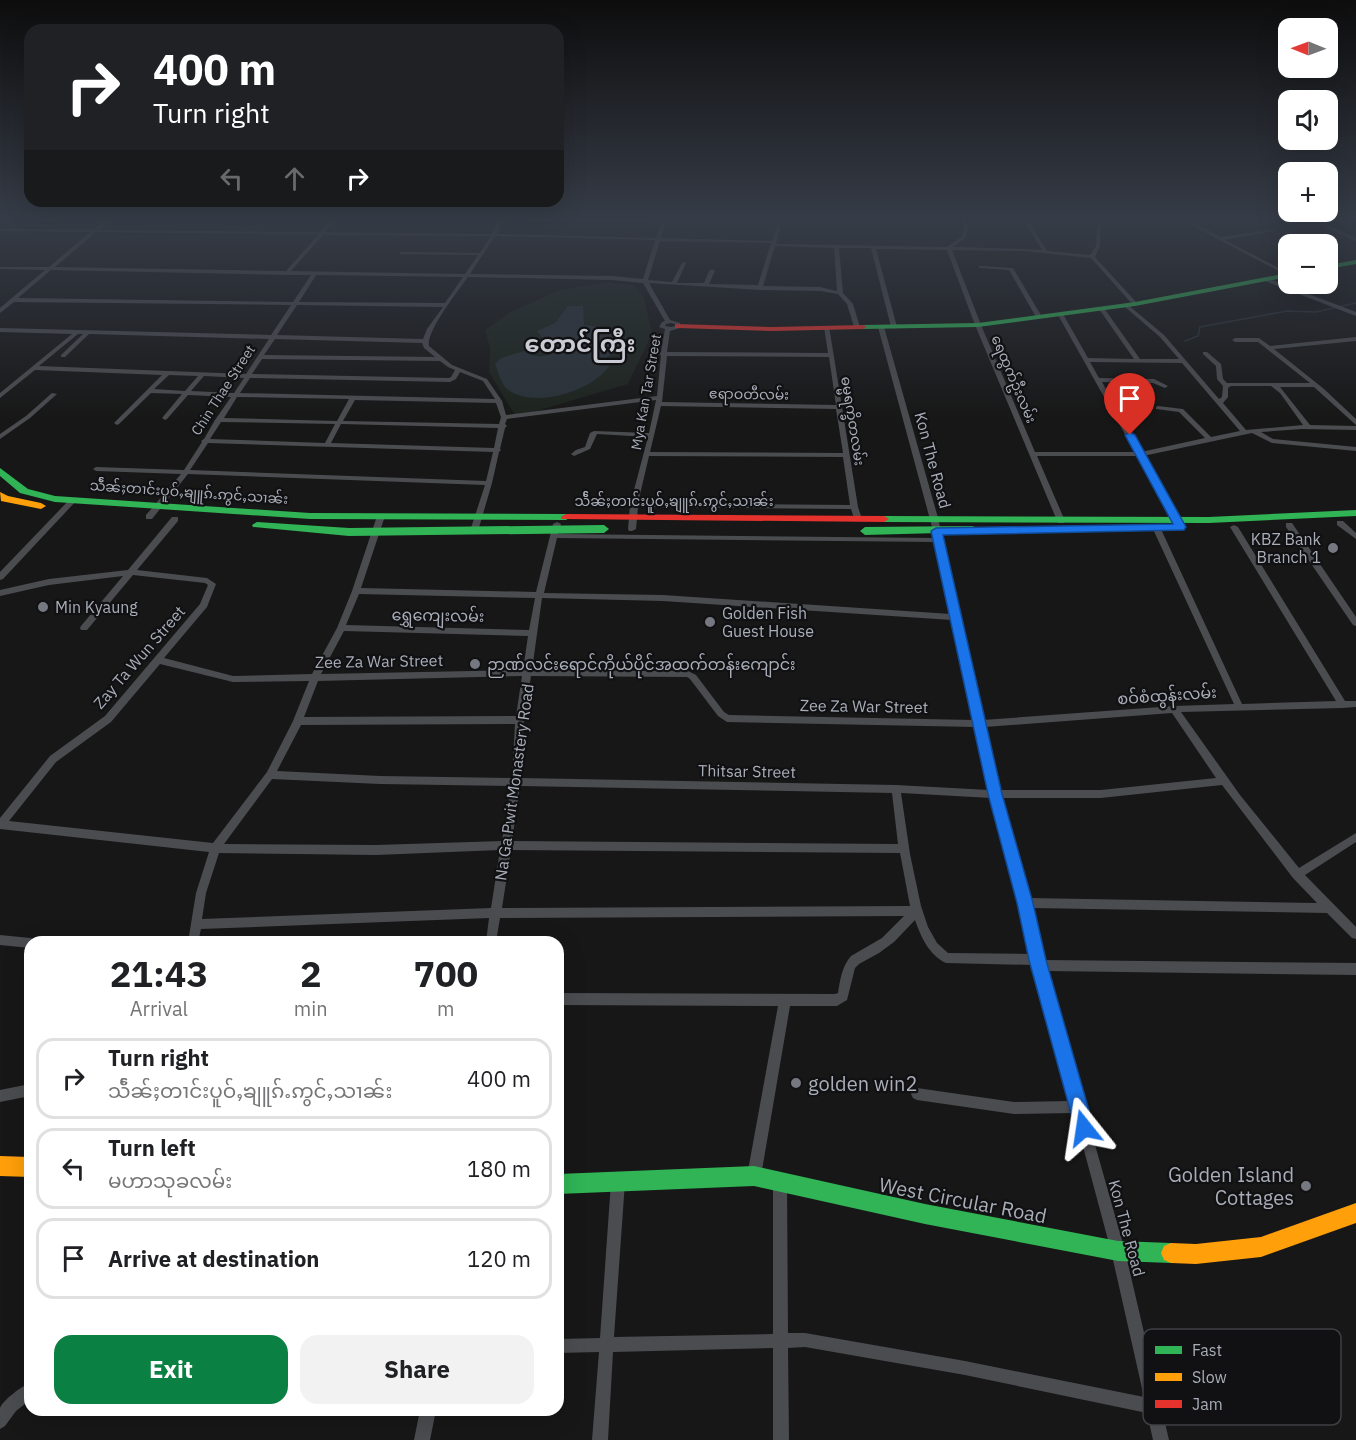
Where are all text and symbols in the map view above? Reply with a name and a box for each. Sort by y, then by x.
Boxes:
north arrow [1278,18,1338,78]
map controls [1278,18,1338,294]
text: 400 m [153,42,276,97]
icon: right [54,48,132,126]
button: sound [1278,90,1338,150]
text: Turn right [153,95,270,130]
icon: left [215,162,248,195]
icon: ahead [278,162,311,195]
icon: right [341,162,374,195]
button: + [1278,162,1338,222]
button: − [1278,234,1338,294]
district label: တောင်ကြီး [524,327,636,363]
street label: Mya Kan Tar Street [627,332,665,452]
street label: ရေထွက်ဦးလမ်း [985,332,1042,427]
street label: Chin Thae Street [187,341,259,439]
pin [1104,373,1155,435]
street label: ဓမ္မရက္ခိတလမ်း [834,375,870,467]
icon: arrive [1113,382,1146,415]
street label: ဧရာဝတီလမ်း [709,383,789,407]
street label: Kon The Road [911,410,955,510]
street label: သဵႅၼ်ႈတၢင်းပူဝ်ႇၶျူၵ်ႉဢွင်ႇသၢၼ်း [89,475,289,511]
street label: သဵႅၼ်ႈတၢင်းပူဝ်ႇၶျူၵ်ႉဢွင်ႇသၢၼ်း [574,491,774,513]
place label: KBZ Bank Branch 1 [1251,529,1322,567]
marker: KBZ Bank Branch 1 [1326,541,1340,555]
place label: Min Kyaung [55,597,138,617]
marker: Min Kyaung [36,600,50,614]
street label: Zay Ta Wun Street [89,601,189,713]
street label: ရွှေကျေးလမ်း [391,603,485,630]
place label: Golden Fish Guest House [722,603,814,641]
marker: Golden Fish Guest House [703,615,717,629]
street label: Zee Za War Street [315,650,443,672]
place label: ဉာဏ်လင်းရောင်ကိုယ်ပိုင်အထက်တန်း‌ကျောင်း [487,653,796,679]
marker: ဉာဏ်လင်းရောင်ကိုယ်ပိုင်အထက်တန်း‌ကျောင်း [468,657,482,671]
street label: စဝ်စံထွန်းလမ်း [1117,681,1218,712]
street label: Na Ga Pwit Monastery Road [490,682,538,882]
street label: Zee Za War Street [800,695,928,717]
street label: Thitsar Street [698,760,796,782]
text: 21:43 [110,950,208,997]
text: 2 [300,950,322,997]
text: 700 [413,950,478,997]
text: Arrival [130,995,188,1022]
text: min [294,995,328,1022]
text: m [437,995,455,1022]
text: Turn right [108,1043,209,1072]
icon: right [57,1062,90,1095]
text: 400 m [467,1064,531,1093]
place label: golden win2 [808,1070,917,1097]
marker: golden win2 [789,1076,803,1090]
text: သဵႅၼ်ႈတၢင်းပူဝ်ႇၶျူၵ်ႉဢွင်ႇသၢၼ်း [108,1077,392,1104]
position arrow [1052,1096,1116,1160]
text: Turn left [108,1133,196,1162]
icon: left [57,1152,90,1185]
text: 180 m [467,1154,531,1183]
place label: Golden Island Cottages [1168,1161,1294,1211]
text: မဟာသုခလမ်း [108,1167,232,1194]
street label: West Circular Road [877,1171,1049,1229]
street label: Kon The Road [1105,1178,1149,1278]
marker: Golden Island Cottages [1299,1179,1313,1193]
icon: arrive [57,1242,90,1275]
text: Arrive at destination [108,1244,319,1273]
text: 120 m [467,1244,531,1273]
legend [1143,1329,1341,1425]
button: Exit [54,1335,288,1404]
button: Share [300,1335,534,1404]
text: Fast [1192,1340,1222,1360]
text: Slow [1192,1367,1227,1387]
text: Jam [1192,1394,1223,1414]

